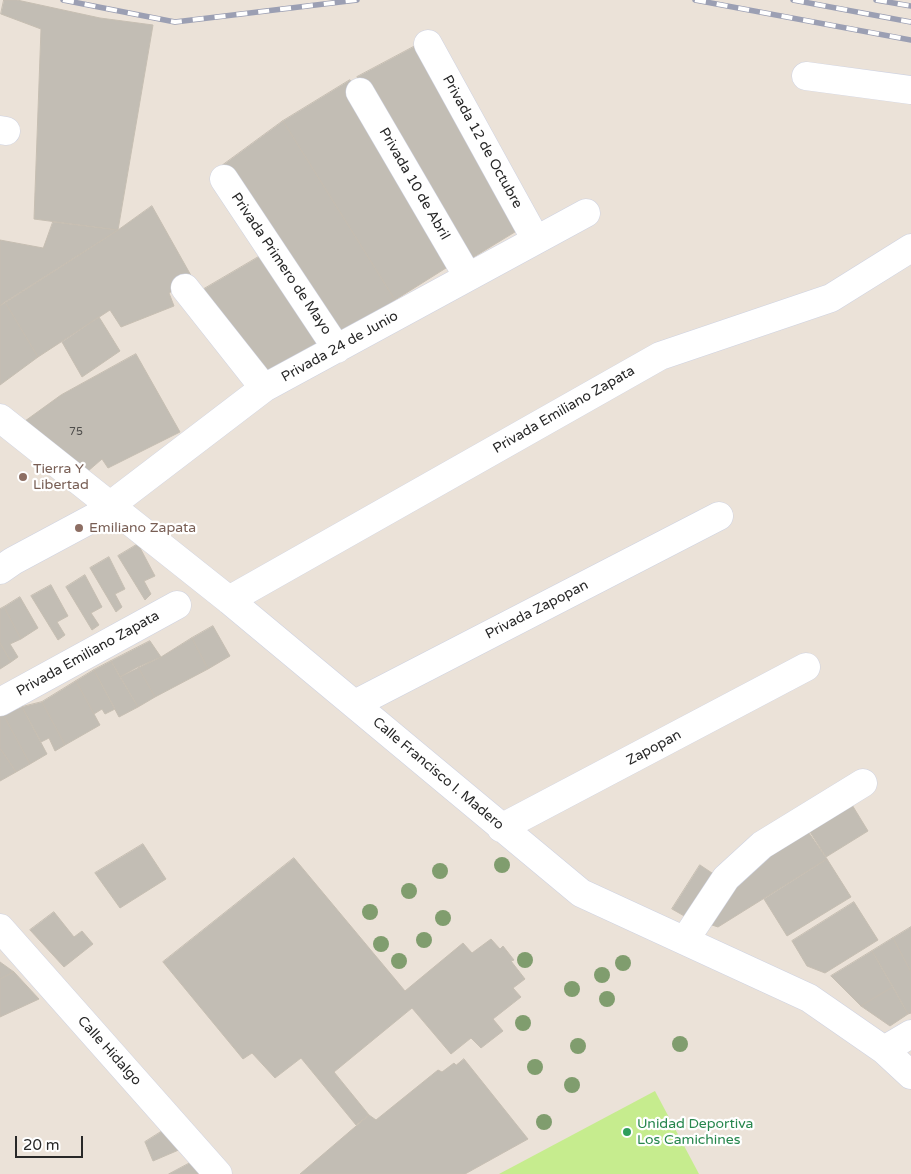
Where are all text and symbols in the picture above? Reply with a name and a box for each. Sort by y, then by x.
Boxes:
street label: Privada 12 de Octubre [438,72,526,212]
street label: Privada 10 de Abril [375,125,453,243]
street label: Privada Primero de Mayo [227,190,335,338]
street label: Privada 24 de Junio [279,308,401,386]
street label: Privada Emiliano Zapata [490,362,638,458]
house number: 75 [69,425,83,439]
place label: Tierra Y Libertad [33,461,89,494]
marker: Tierra Y Libertad [17,471,29,483]
place label: Emiliano Zapata [89,520,196,536]
marker: Emiliano Zapata [73,522,85,534]
street label: Privada Zapopan [483,577,591,643]
street label: Privada Emiliano Zapata [14,608,162,700]
street label: Calle Francisco I. Madero [369,714,507,834]
street label: Zapopan [624,727,684,769]
street label: Calle Hidalgo [73,1013,145,1089]
place label: Unidad Deportiva Los Camichines [637,1116,753,1148]
scale bar [18,1126,85,1158]
marker: Unidad Deportiva Los Camichines [621,1126,633,1138]
text: 20 m [23,1136,60,1154]

